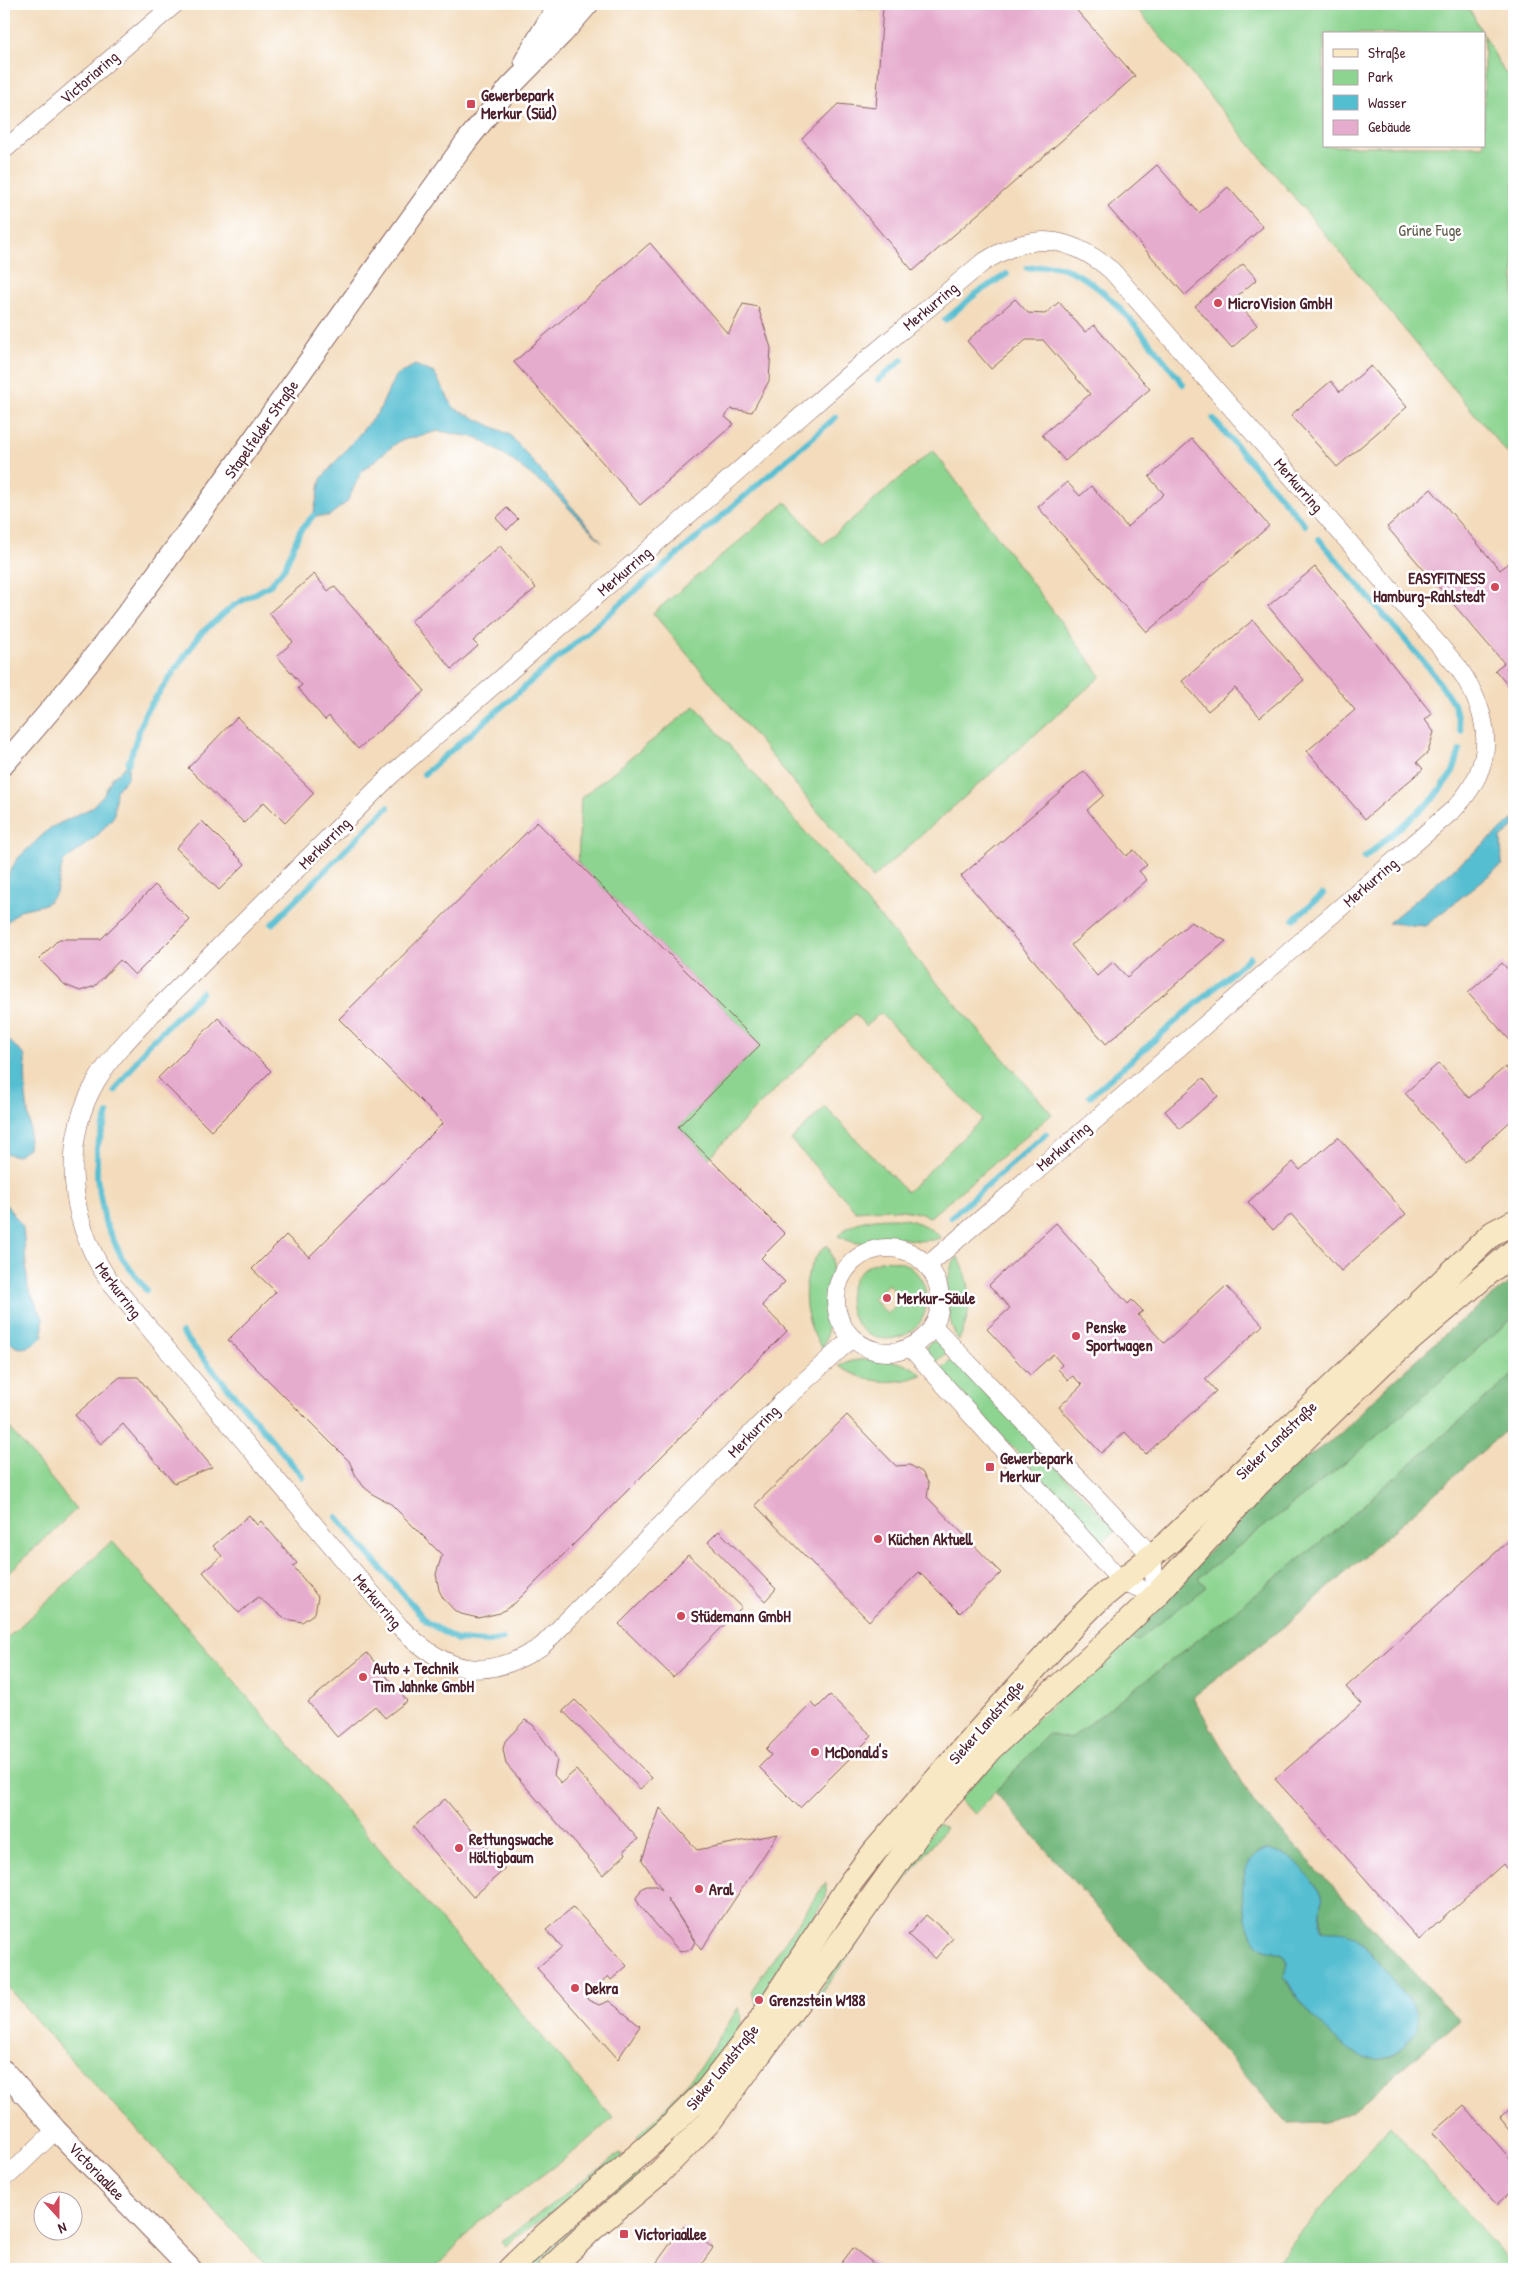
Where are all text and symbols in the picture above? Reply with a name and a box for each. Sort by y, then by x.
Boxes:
legend [1323,32,1486,148]
text: Straße [1368,42,1406,63]
street label: Victoriaring [55,45,123,109]
text: Park [1368,66,1393,87]
place label: Gewerbepark Merkur (Süd) [481,84,557,124]
text: Wasser [1368,92,1407,113]
marker: Gewerbepark Merkur (Süd) [465,98,477,110]
text: Gebäude [1368,116,1411,137]
park label: Grüne Fuge [1398,219,1462,241]
street label: Merkurring [898,277,962,335]
place label: MicroVision GmbH [1228,292,1333,314]
marker: MicroVision GmbH [1212,297,1224,309]
street label: Stapelfelder Straße [219,375,303,483]
street label: Merkurring [1269,453,1329,517]
street label: Merkurring [592,541,656,601]
place label: EASYFITNESS Hamburg-Rahlstedt [1373,567,1486,608]
marker: EASYFITNESS Hamburg-Rahlstedt [1489,581,1501,593]
street label: Merkurring [293,812,355,874]
street label: Merkurring [1338,852,1402,912]
street label: Merkurring [1031,1116,1095,1176]
street label: Merkurring [91,1257,147,1323]
place label: Merkur-Säule [897,1287,976,1309]
marker: Merkur-Säule [881,1292,893,1304]
place label: Penske Sportwagen [1086,1316,1153,1357]
marker: Penske Sportwagen [1070,1330,1082,1342]
street label: Sieker Landstraße [1231,1395,1322,1484]
street label: Merkurring [722,1400,784,1462]
place label: Gewerbepark Merkur [1000,1447,1073,1487]
marker: Gewerbepark Merkur [984,1461,996,1473]
place label: Küchen Aktuell [888,1528,974,1550]
marker: Küchen Aktuell [872,1533,884,1545]
street label: Merkurring [349,1569,407,1633]
place label: Stüdemann GmbH [691,1605,791,1627]
marker: Stüdemann GmbH [675,1610,687,1622]
place label: Auto + Technik Tim Jahnke GmbH [372,1657,475,1697]
marker: Auto + Technik Tim Jahnke GmbH [357,1671,369,1683]
street label: Sieker Landstraße [943,1675,1029,1769]
place label: McDonald's [825,1741,888,1763]
marker: McDonald's [809,1746,821,1758]
place label: Rettungswache Höltigbaum [469,1828,554,1869]
marker: Rettungswache Höltigbaum [453,1842,465,1854]
place label: Aral [709,1878,734,1900]
marker: Aral [693,1883,705,1895]
place label: Dekra [585,1977,619,1999]
marker: Dekra [569,1982,581,1994]
place label: Grenzstein W188 [769,1989,865,2011]
marker: Grenzstein W188 [753,1994,765,2006]
street label: Sieker Landstraße [680,2019,764,2115]
street label: Victoriaallee [64,2137,131,2205]
north arrow [32,2190,82,2240]
text: N [55,2218,70,2239]
place label: Victoriaallee [634,2223,707,2245]
marker: Victoriaallee [618,2228,630,2240]

